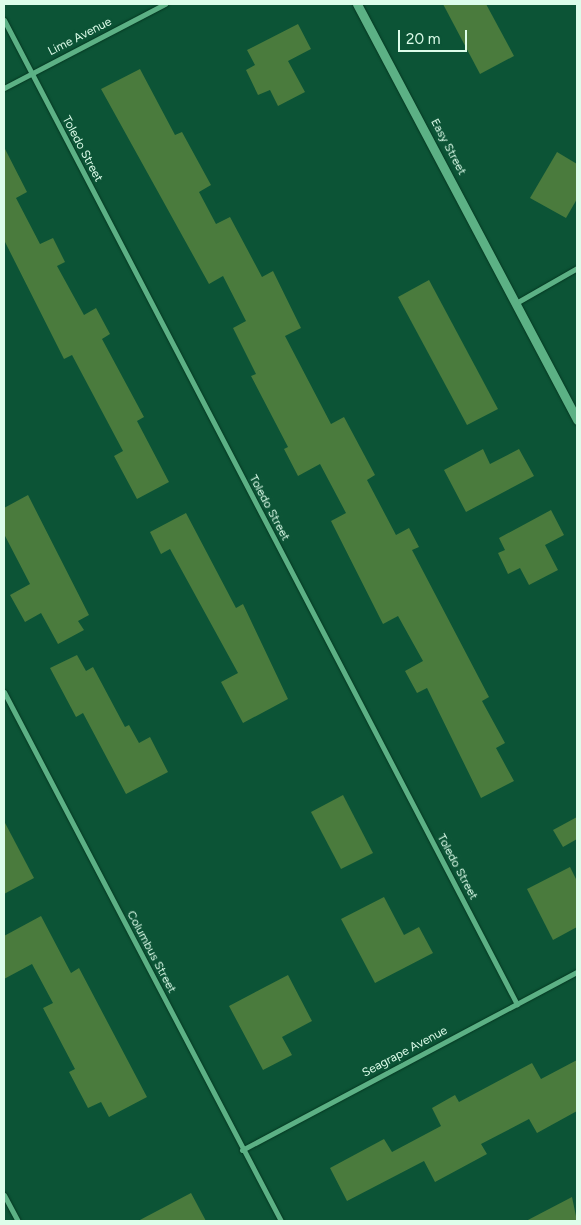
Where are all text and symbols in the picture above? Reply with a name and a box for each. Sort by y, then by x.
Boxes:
street label: Lime Avenue [46,15,114,59]
scale bar [401,20,470,52]
text: 20 m [406,30,440,48]
street label: Toledo Street [59,114,105,184]
street label: Easy Street [427,116,469,178]
street label: Toledo Street [246,473,292,543]
street label: Toledo Street [434,832,480,902]
street label: Columbus Street [123,908,179,996]
street label: Seagrape Avenue [360,1023,450,1081]

